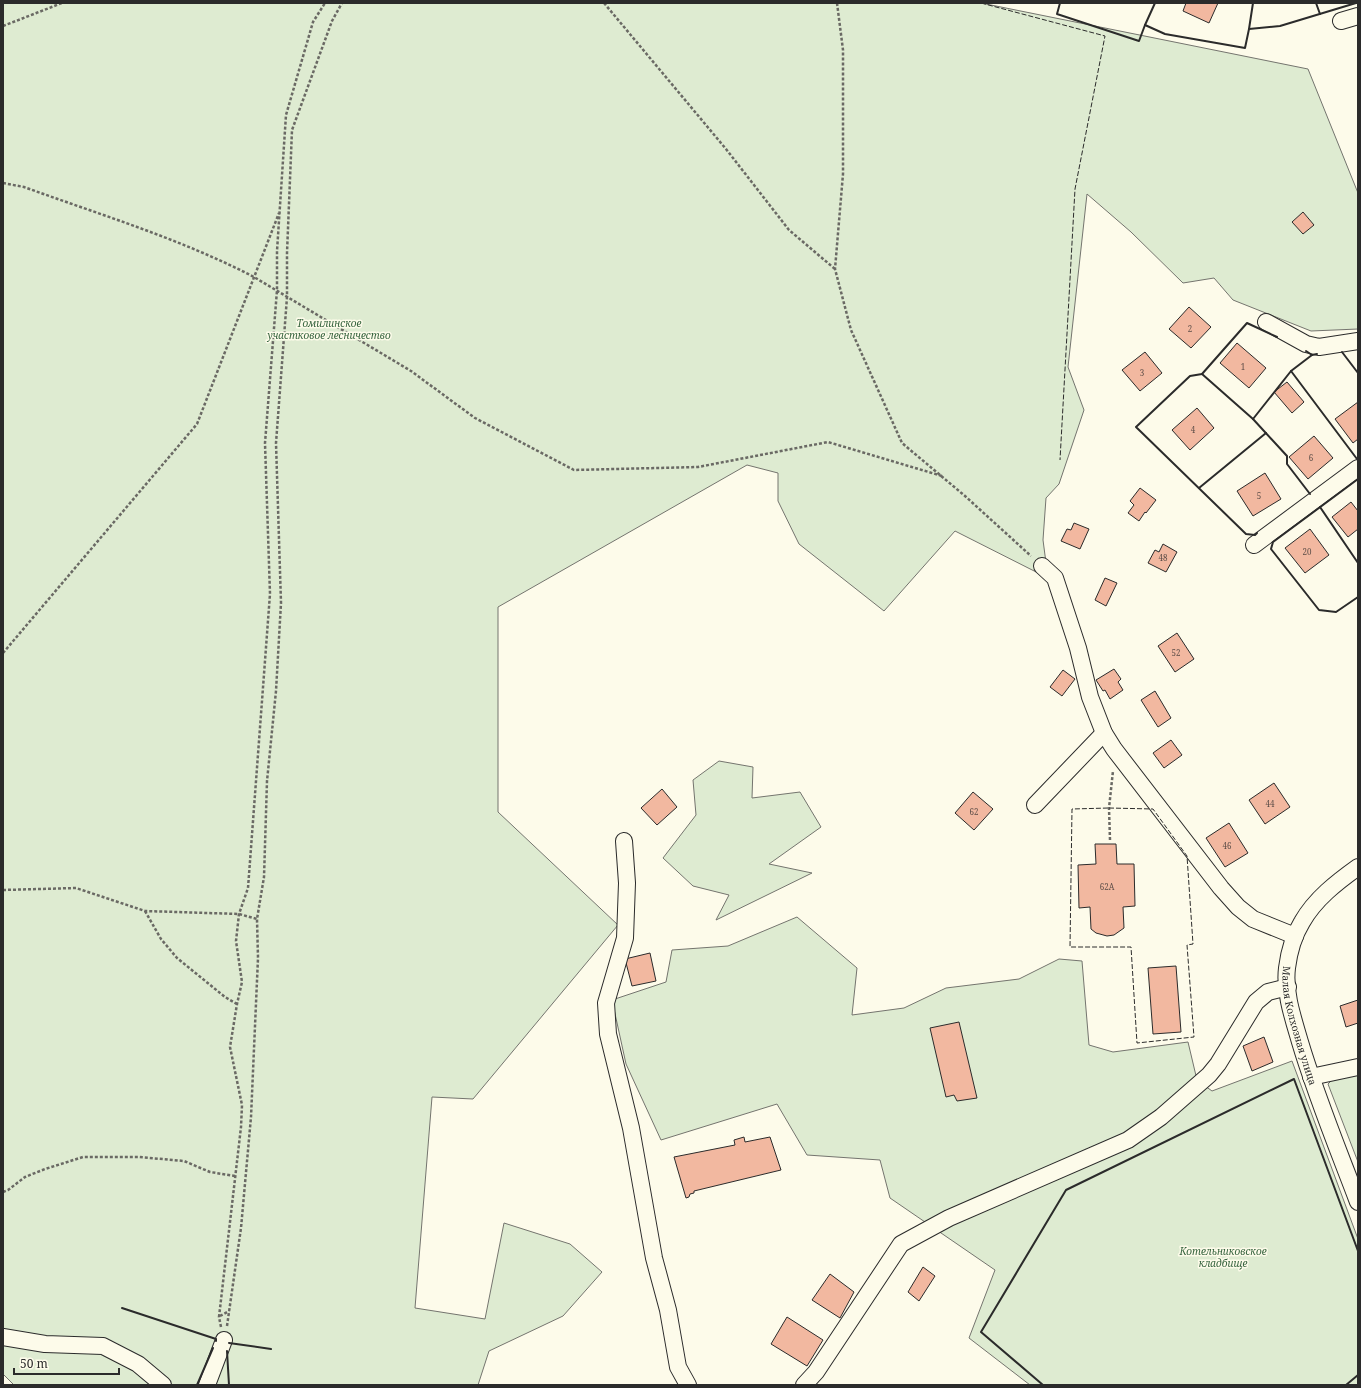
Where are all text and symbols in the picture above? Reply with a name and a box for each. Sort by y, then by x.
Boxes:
park label: Томилинское участковое лесничество [266,316,391,342]
house number: 2 [1188,323,1192,334]
house number: 1 [1241,361,1245,372]
house number: 3 [1140,367,1145,378]
house number: 4 [1191,424,1196,435]
house number: 6 [1309,452,1314,463]
house number: 5 [1257,490,1261,501]
house number: 20 [1303,546,1312,557]
house number: 48 [1159,552,1168,563]
house number: 52 [1172,647,1180,658]
house number: 44 [1266,798,1275,809]
house number: 62 [970,806,978,817]
house number: 46 [1223,840,1232,851]
house number: 62А [1100,881,1115,892]
street label: Малая Колхозная улица [1279,965,1320,1087]
park label: Котельниковское кладбище [1178,1244,1267,1270]
scale bar [14,1350,119,1376]
text: 50 m [20,1355,48,1372]

